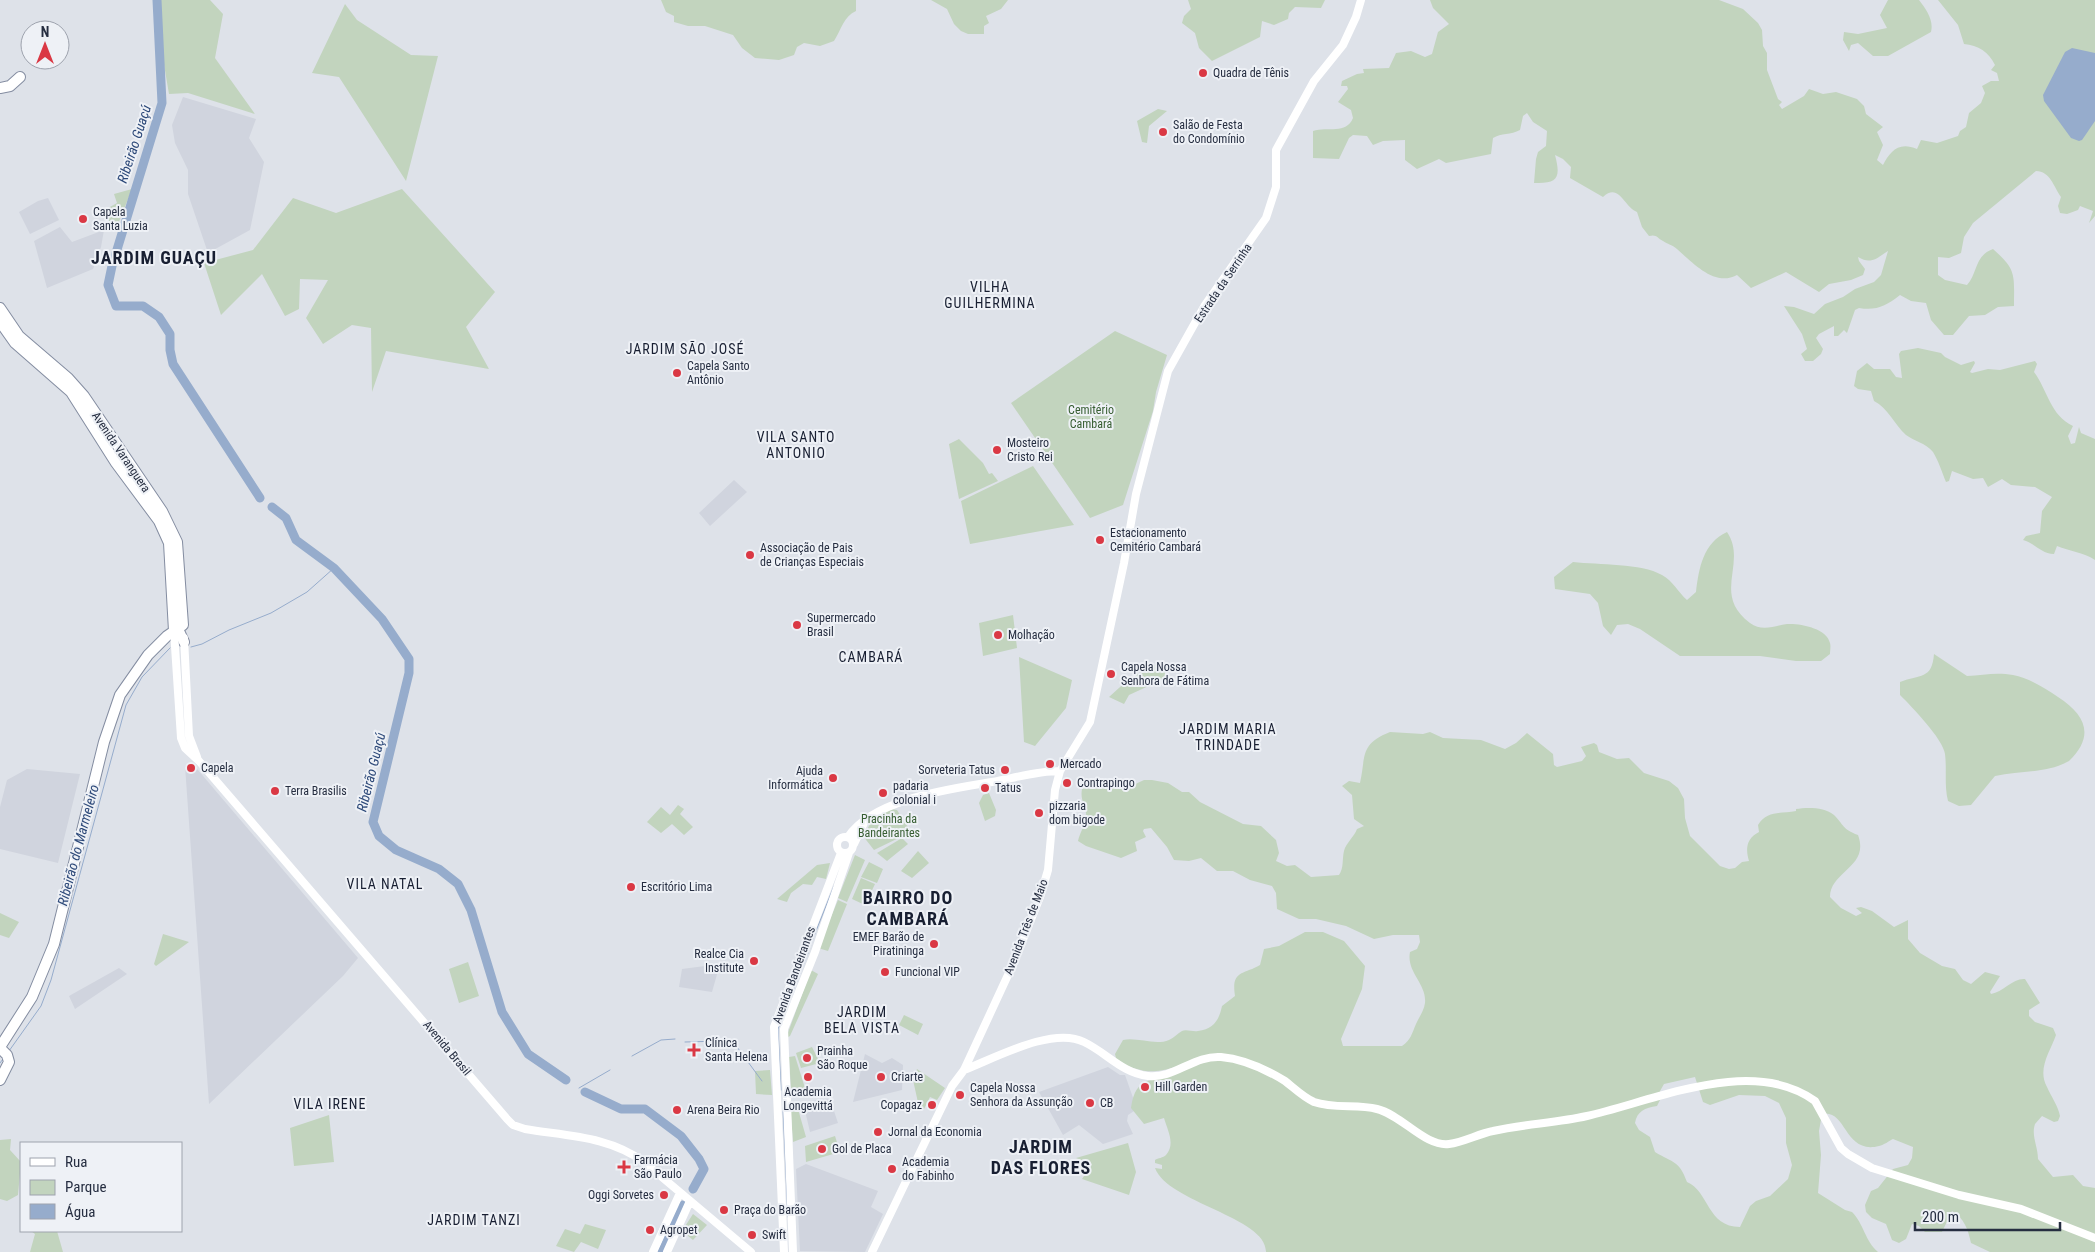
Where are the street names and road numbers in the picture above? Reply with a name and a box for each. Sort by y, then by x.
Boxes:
street label: Estrada da Serrinha [1191,241,1255,325]
street label: Avenida Varanguera [89,409,153,495]
street label: Avenida Três de Maio [1001,877,1051,977]
street label: Avenida Bandeirantes [770,924,818,1026]
street label: Avenida Brasil [420,1018,474,1078]

